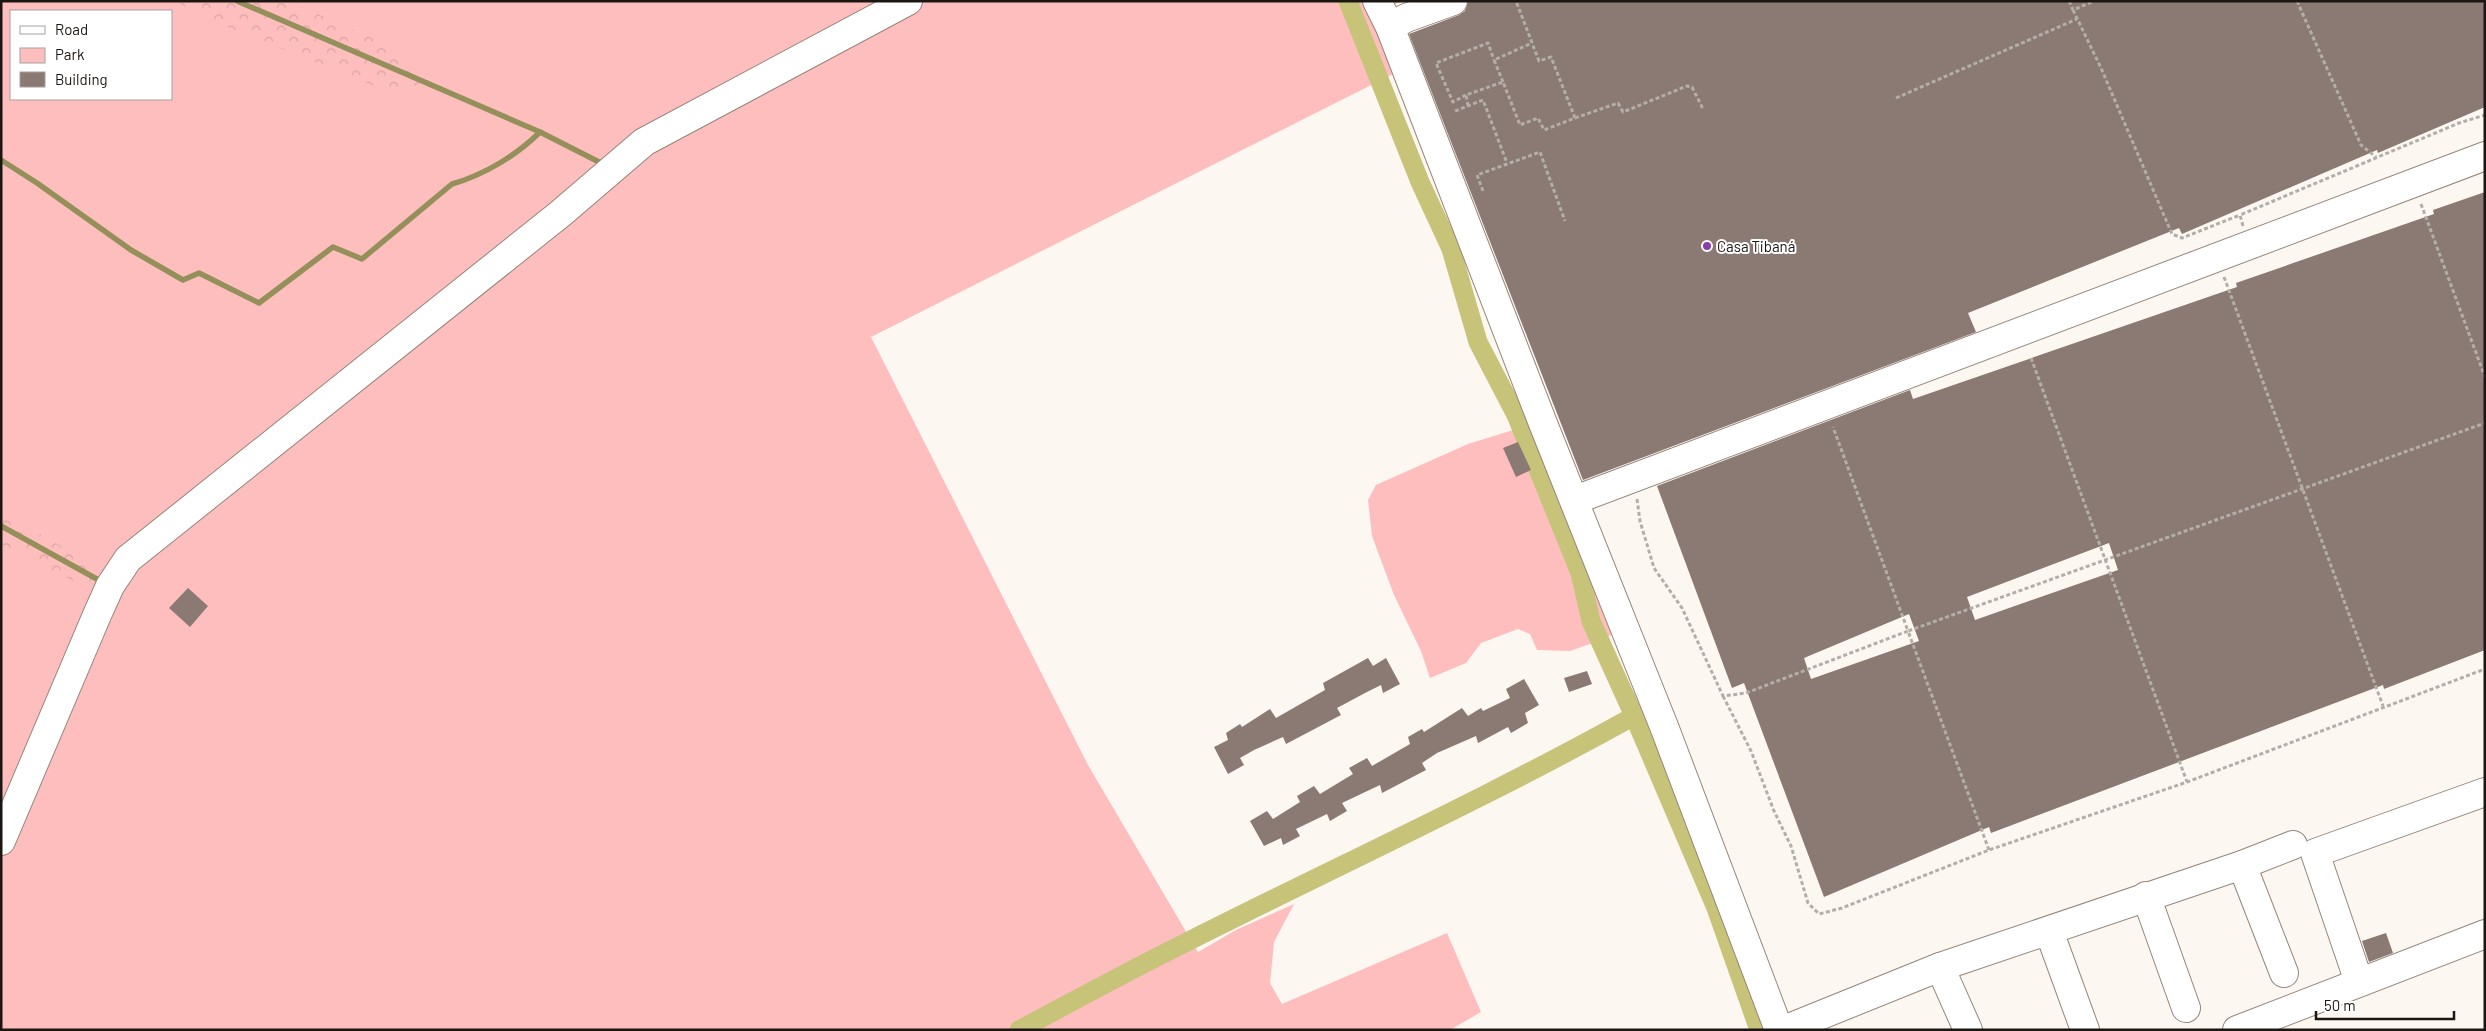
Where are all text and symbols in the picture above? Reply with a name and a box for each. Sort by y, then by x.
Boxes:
legend [10,10,172,100]
text: Road [55,20,88,38]
text: Park [55,45,85,63]
text: Building [55,70,108,88]
place label: Casa Tibaná [1717,237,1795,255]
marker: Casa Tibaná [1701,240,1713,252]
scale bar [2316,988,2454,1020]
text: 50 m [2324,996,2356,1014]

